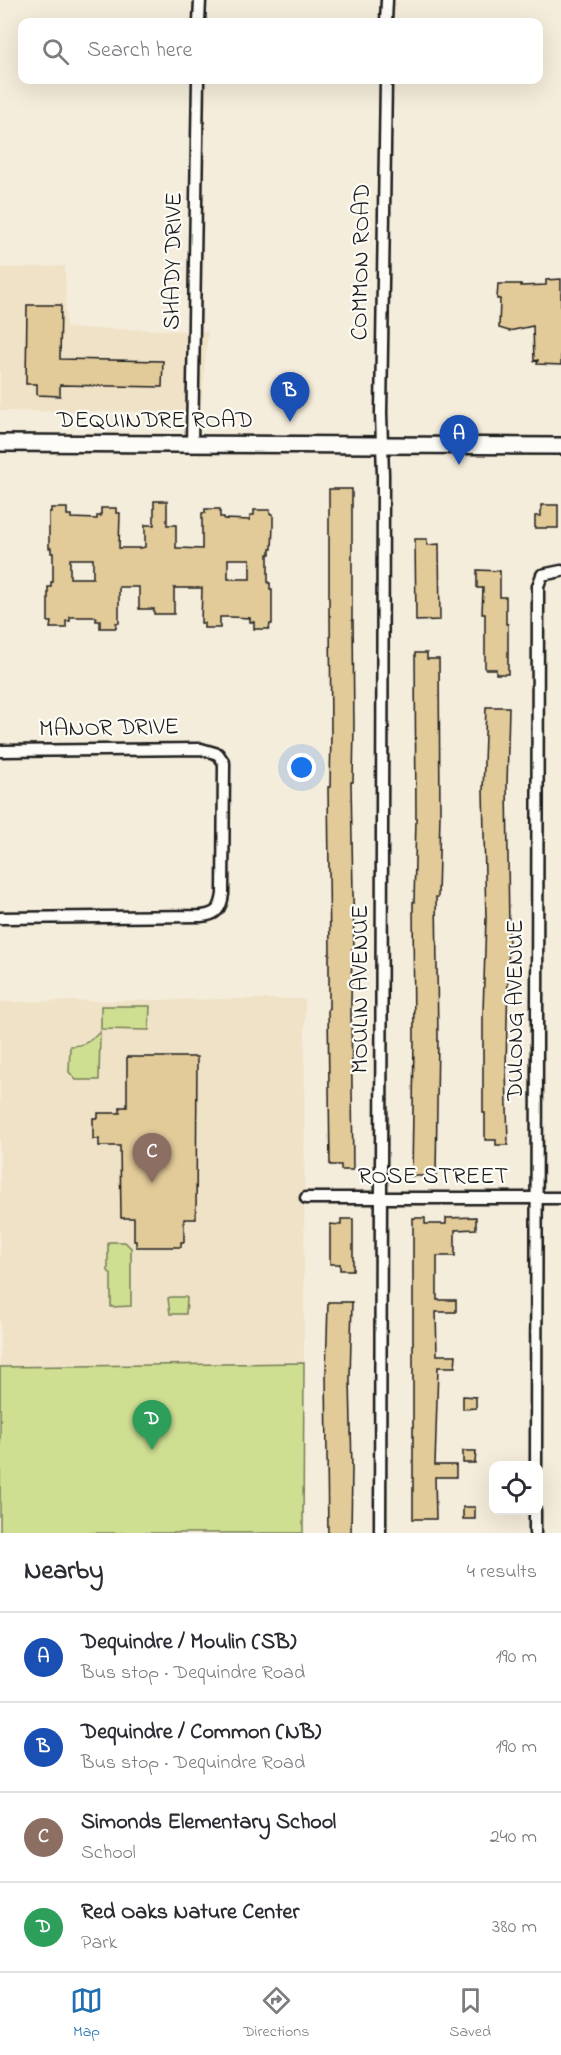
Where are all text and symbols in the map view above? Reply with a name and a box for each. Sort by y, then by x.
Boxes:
search box [18,18,543,84]
icon: search [39,35,72,68]
text: Search here [87,35,192,67]
street label: COMMON ROAD [343,183,381,341]
street label: SHADY DRIVE [155,192,193,330]
pin: B [270,372,310,422]
street label: DEQUINDRE ROAD [56,404,253,439]
pin: A [440,416,478,465]
street label: MANOR DRIVE [39,710,179,748]
your location [287,753,316,782]
street label: MOULIN AVENUE [344,905,379,1073]
street label: DULONG AVENUE [499,919,534,1102]
pin: C [132,1134,172,1183]
street label: ROSE STREET [358,1160,508,1195]
pin: D [132,1400,172,1450]
map controls [489,1461,543,1515]
button: locate [489,1461,543,1515]
text: Nearby [24,1553,103,1591]
text: 4 results [467,1558,537,1587]
text: Dequindre / Moulin (SB) [81,1627,296,1659]
text: A [37,1643,50,1672]
text: 190 m [495,1643,537,1672]
text: Bus stop · Dequindre Road [81,1659,305,1688]
text: Dequindre / Common (NB) [81,1717,321,1749]
text: B [37,1733,50,1762]
text: 190 m [495,1733,537,1762]
text: Bus stop · Dequindre Road [81,1749,305,1778]
text: Simonds Elementary School [81,1807,336,1839]
text: C [38,1823,49,1852]
text: 240 m [490,1823,537,1852]
text: School [81,1839,136,1868]
text: Red Oaks Nature Center [81,1897,299,1929]
text: D [36,1913,51,1942]
text: 380 m [492,1913,537,1942]
text: Park [81,1929,117,1958]
tab: Map [70,1984,103,2044]
tab: Directions [243,1984,309,2044]
tab: Saved [449,1984,491,2044]

